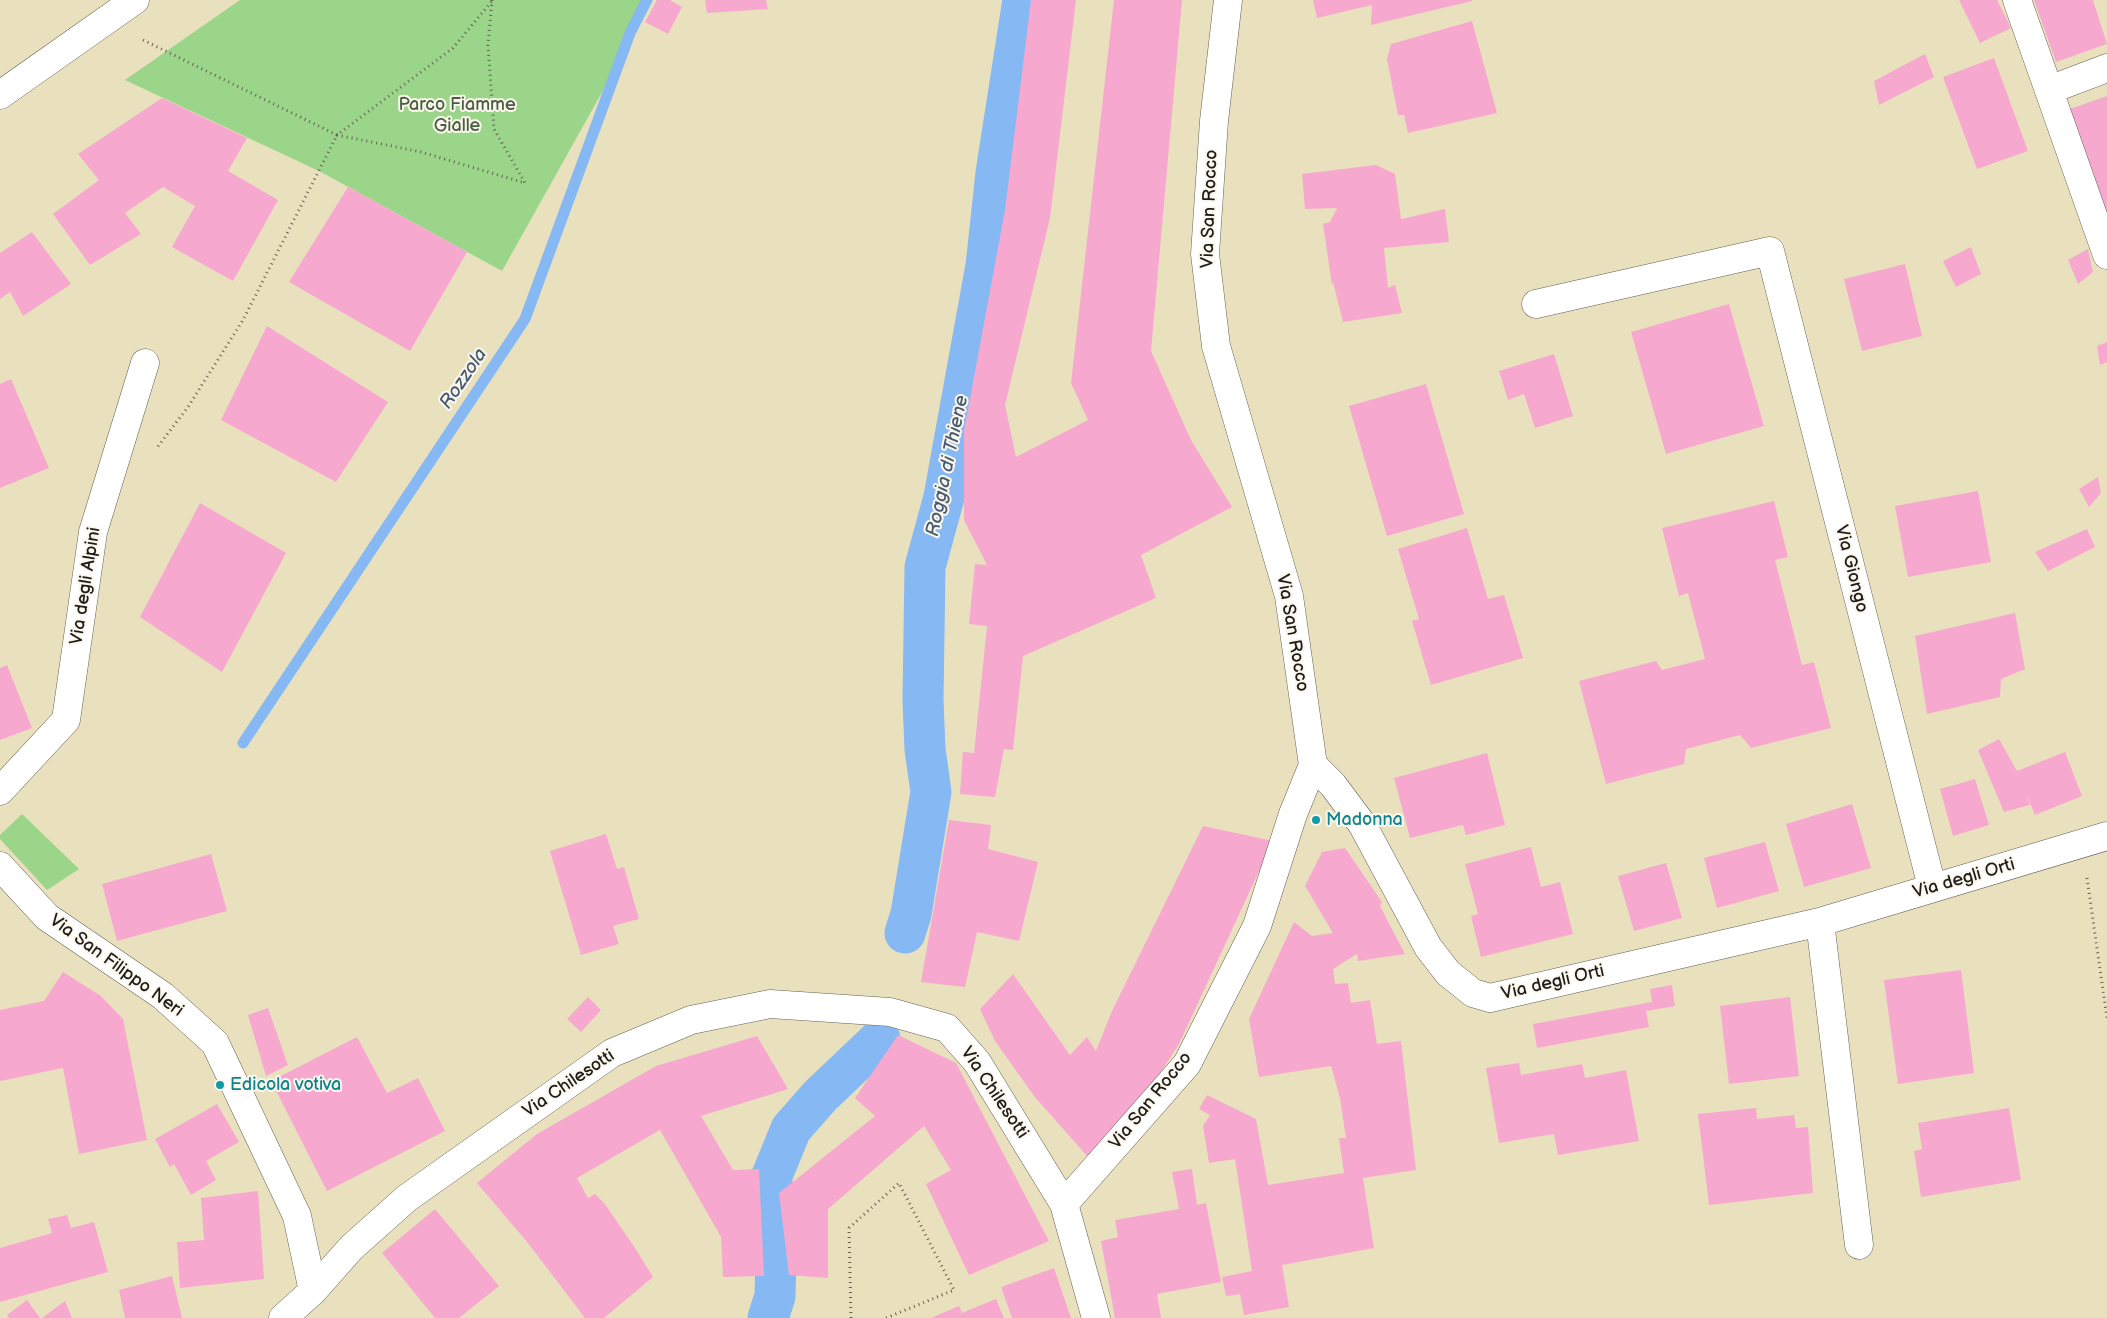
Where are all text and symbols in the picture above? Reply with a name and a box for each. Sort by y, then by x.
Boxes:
park label: Parco Fiamme Gialle [398,94,516,136]
street label: Via San Rocco [1197,149,1223,269]
water label: Rozzola [435,344,493,414]
water label: Roggia di Thiene [922,393,974,539]
street label: Via Giongo [1830,523,1872,615]
street label: Via degli Alpini [66,526,106,646]
street label: Via San Rocco [1271,573,1313,693]
place label: Madonna [1326,809,1403,831]
marker: Madonna [1310,814,1322,826]
street label: Via degli Orti [1911,854,2017,904]
street label: Via San Filippo Neri [45,910,187,1022]
street label: Via degli Orti [1499,961,1607,1005]
street label: Via Chilesotti [955,1043,1033,1143]
street label: Via Chilesotti [519,1045,619,1123]
street label: Via San Rocco [1105,1048,1197,1154]
place label: Edicola votiva [230,1074,341,1096]
marker: Edicola votiva [214,1079,226,1091]

